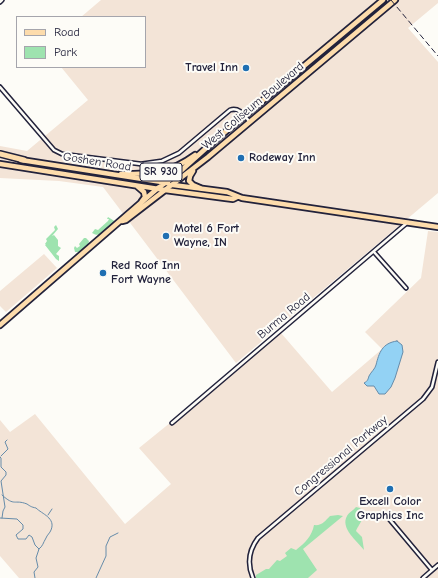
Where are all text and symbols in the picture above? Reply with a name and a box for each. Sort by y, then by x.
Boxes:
legend [16,16,146,68]
text: Road [54,25,80,39]
text: Park [54,45,77,59]
street label: West Coliseum Boulevard [199,59,307,153]
place label: Travel Inn [185,61,238,75]
marker: Travel Inn [241,63,251,73]
street label: Goshen Road [62,150,132,174]
place label: Rodeway Inn [249,151,316,165]
marker: Rodeway Inn [236,153,246,163]
road number: SR 930 [140,163,182,181]
place label: Motel 6 Fort Wayne, IN [174,222,239,250]
marker: Motel 6 Fort Wayne, IN [161,231,171,241]
place label: Red Roof Inn Fort Wayne [111,259,180,287]
marker: Red Roof Inn Fort Wayne [98,268,108,278]
street label: Burma Road [255,290,313,342]
street label: Congressional Parkway [291,413,391,499]
marker: Excell Color Graphics Inc [385,484,395,494]
place label: Excell Color Graphics Inc [357,495,423,523]

